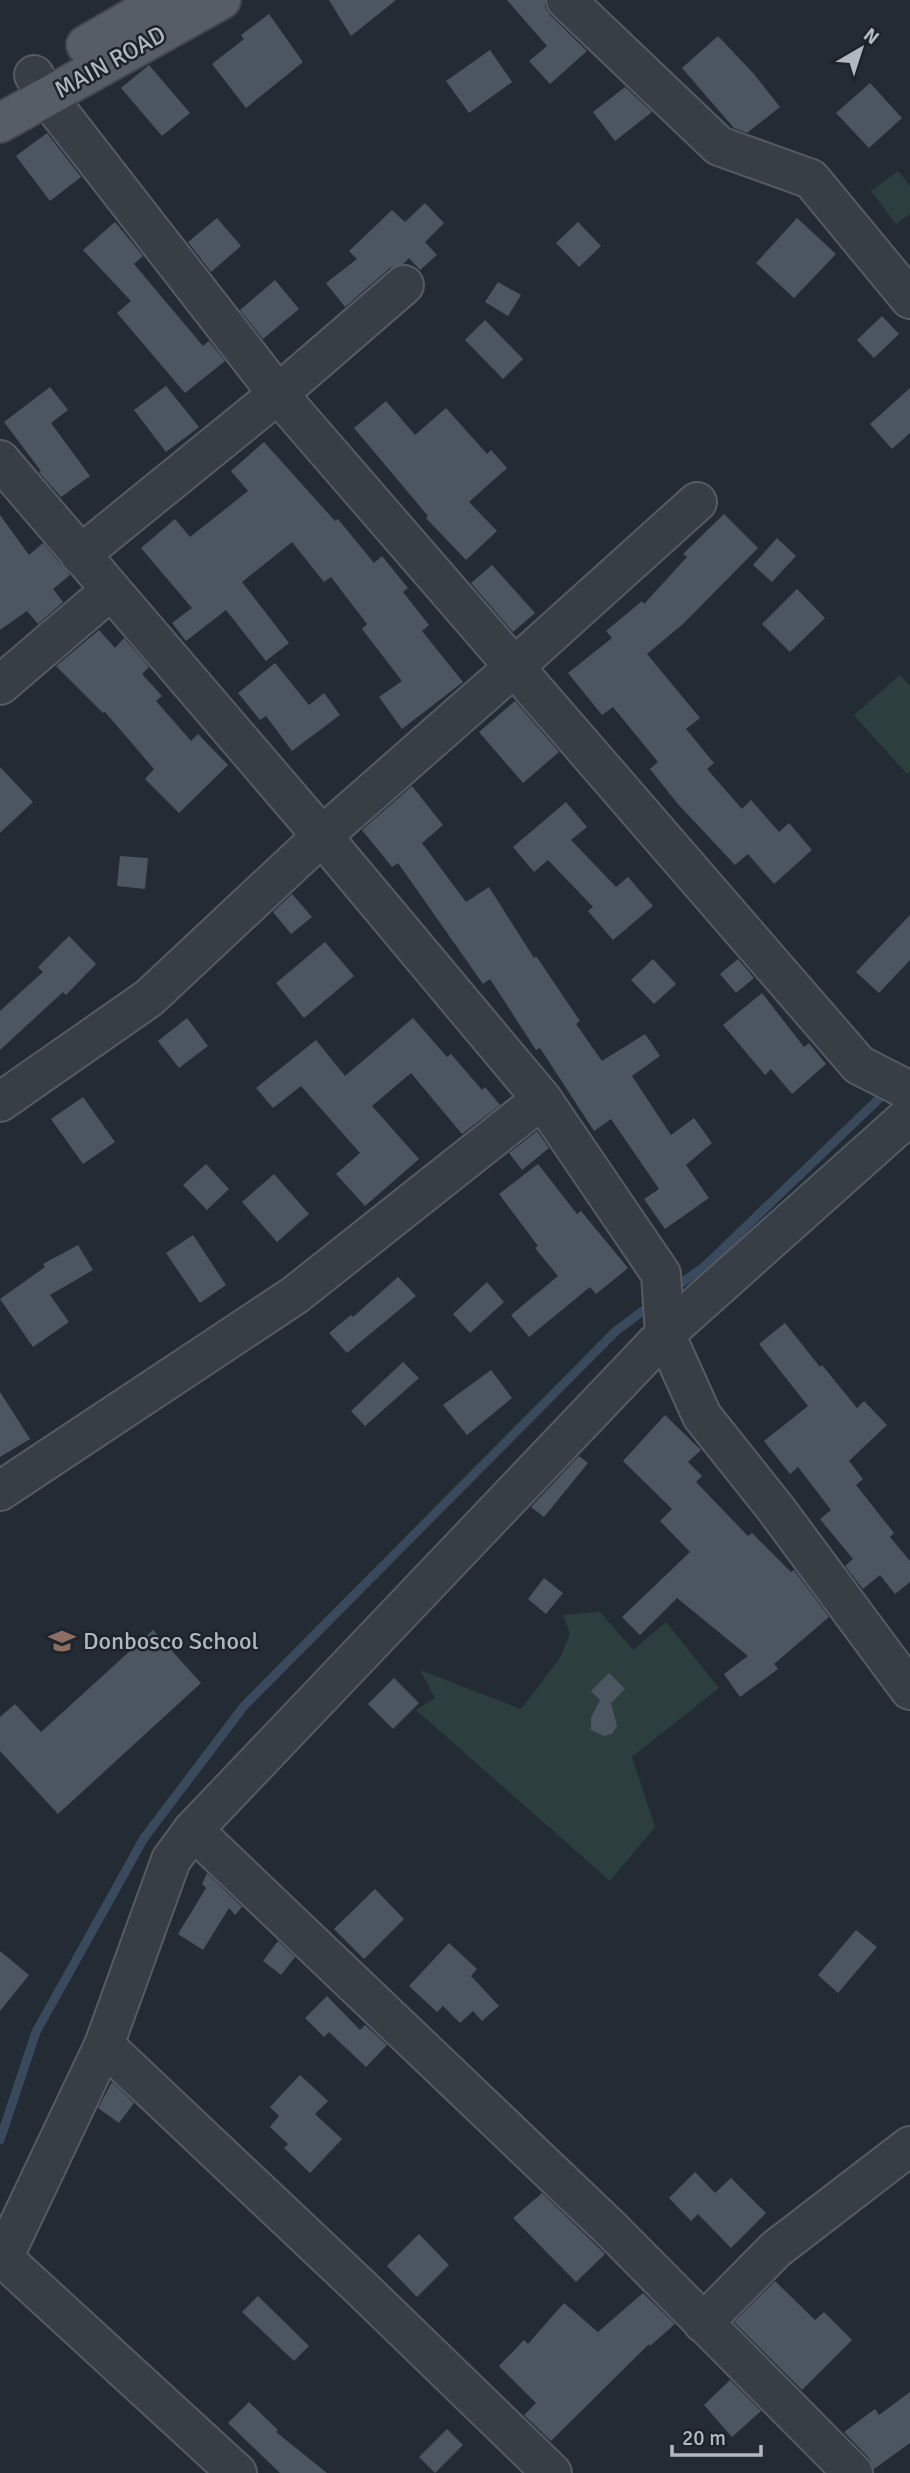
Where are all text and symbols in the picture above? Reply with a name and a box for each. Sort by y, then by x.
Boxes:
north arrow [826,14,896,84]
street label: MAIN ROAD [49,19,171,105]
text: N [858,23,884,50]
school or university icon: Donbosco School [47,1626,77,1656]
place label: Donbosco School [83,1626,258,1656]
scale bar [672,2414,761,2458]
text: 20 m [682,2425,726,2451]

